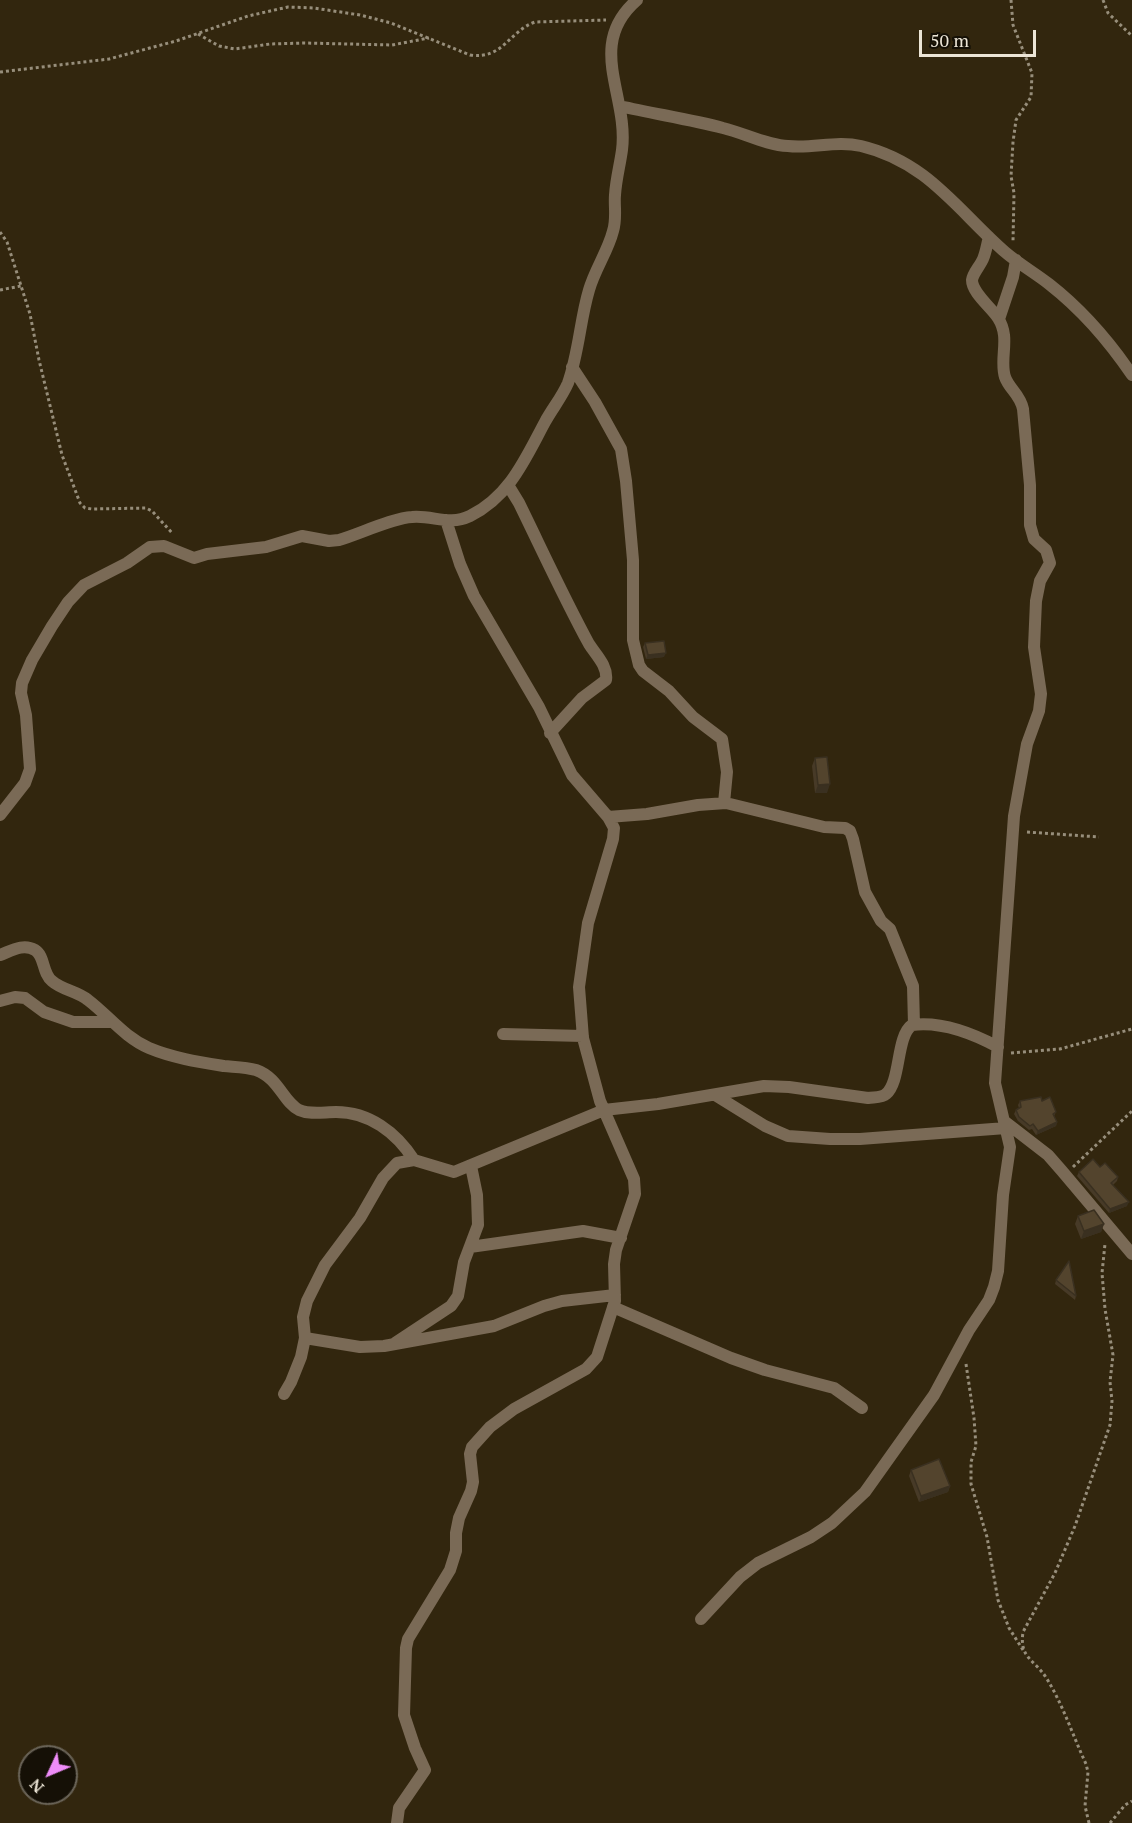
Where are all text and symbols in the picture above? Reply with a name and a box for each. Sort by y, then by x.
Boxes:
scale bar [922,18,1039,56]
text: 50 m [930,28,969,52]
north arrow [18,1745,78,1805]
text: N [24,1774,49,1798]

